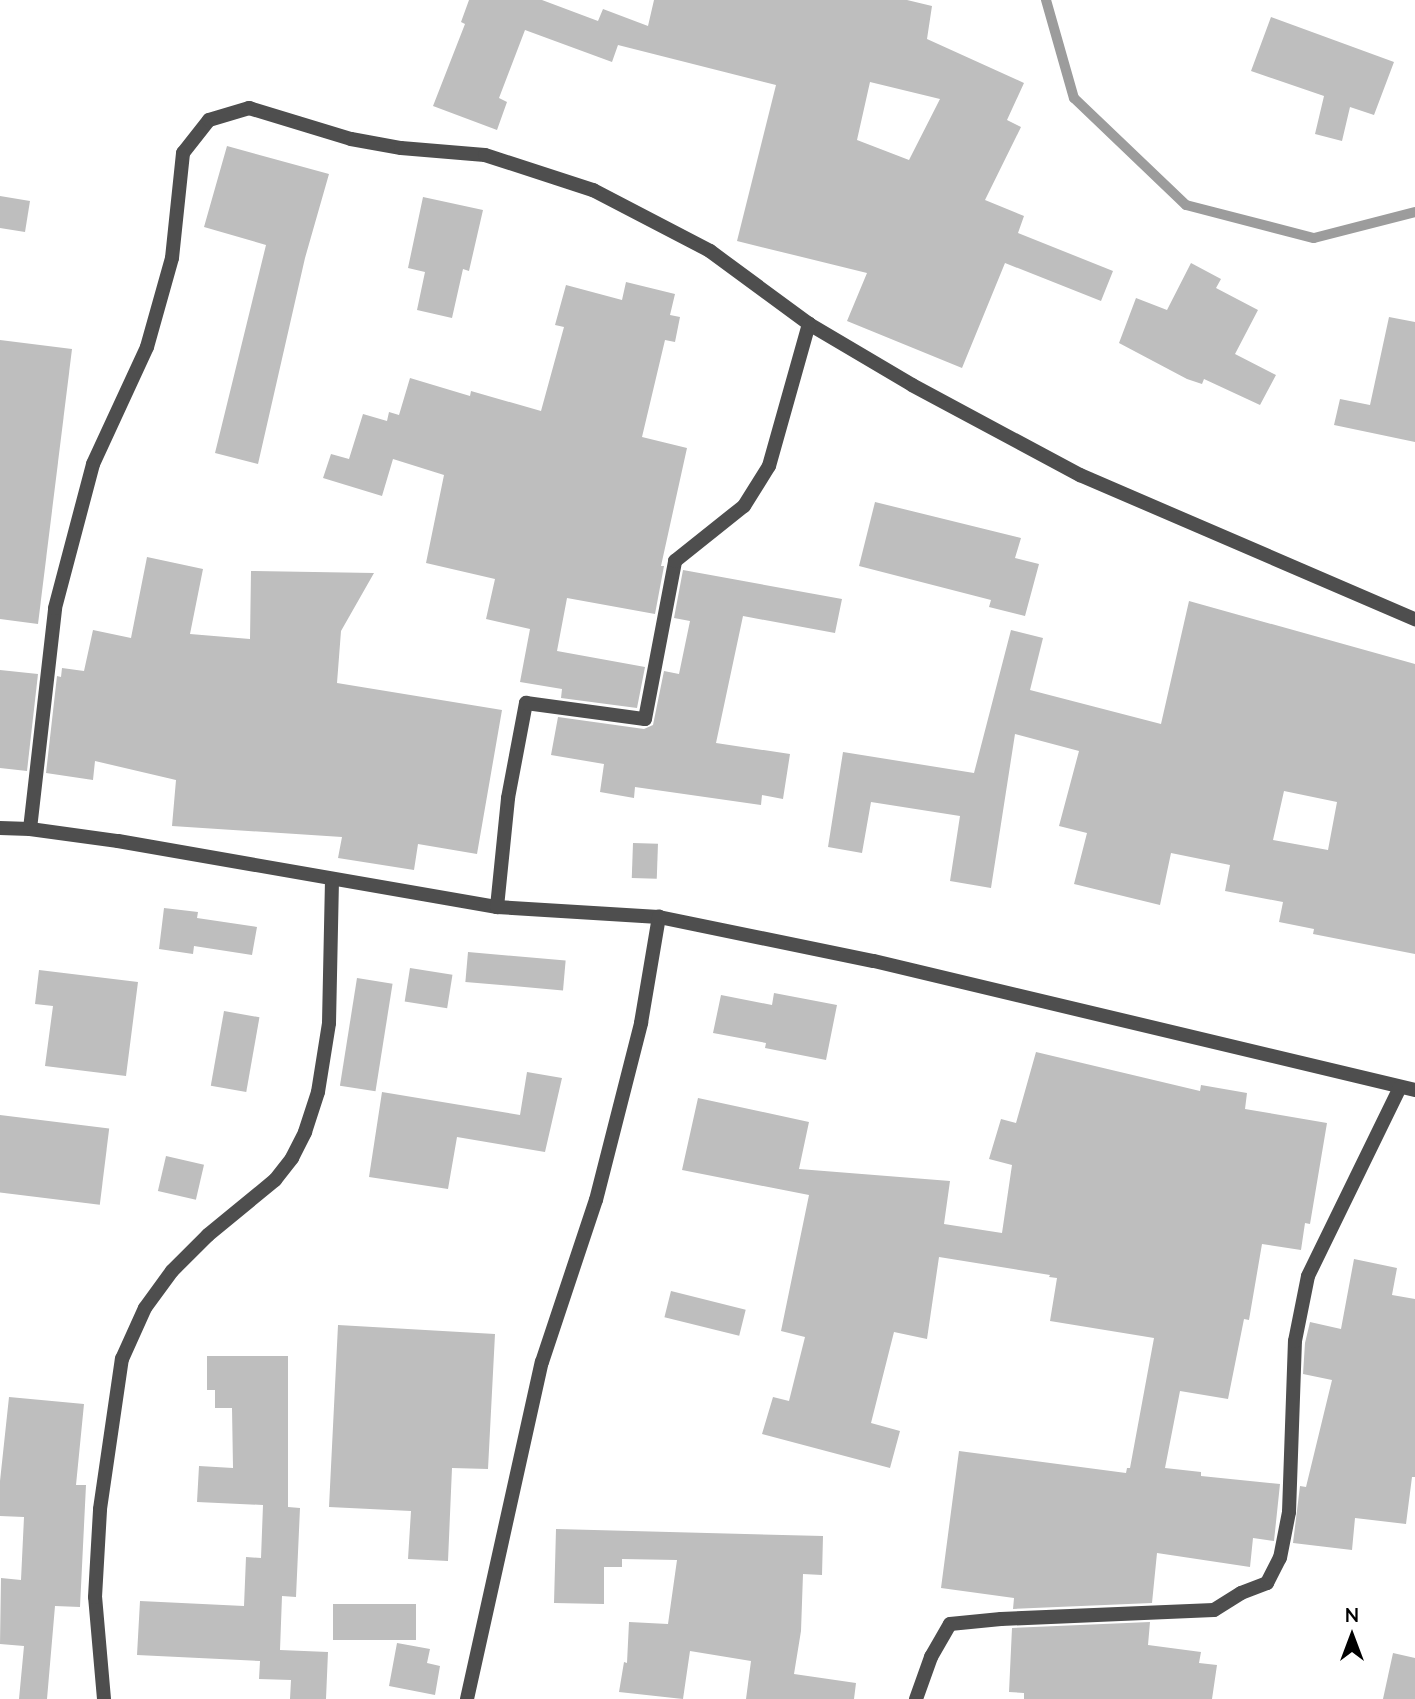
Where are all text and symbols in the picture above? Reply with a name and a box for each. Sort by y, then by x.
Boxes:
north arrow [1317,1601,1387,1671]
text: N [1345,1603,1359,1627]

